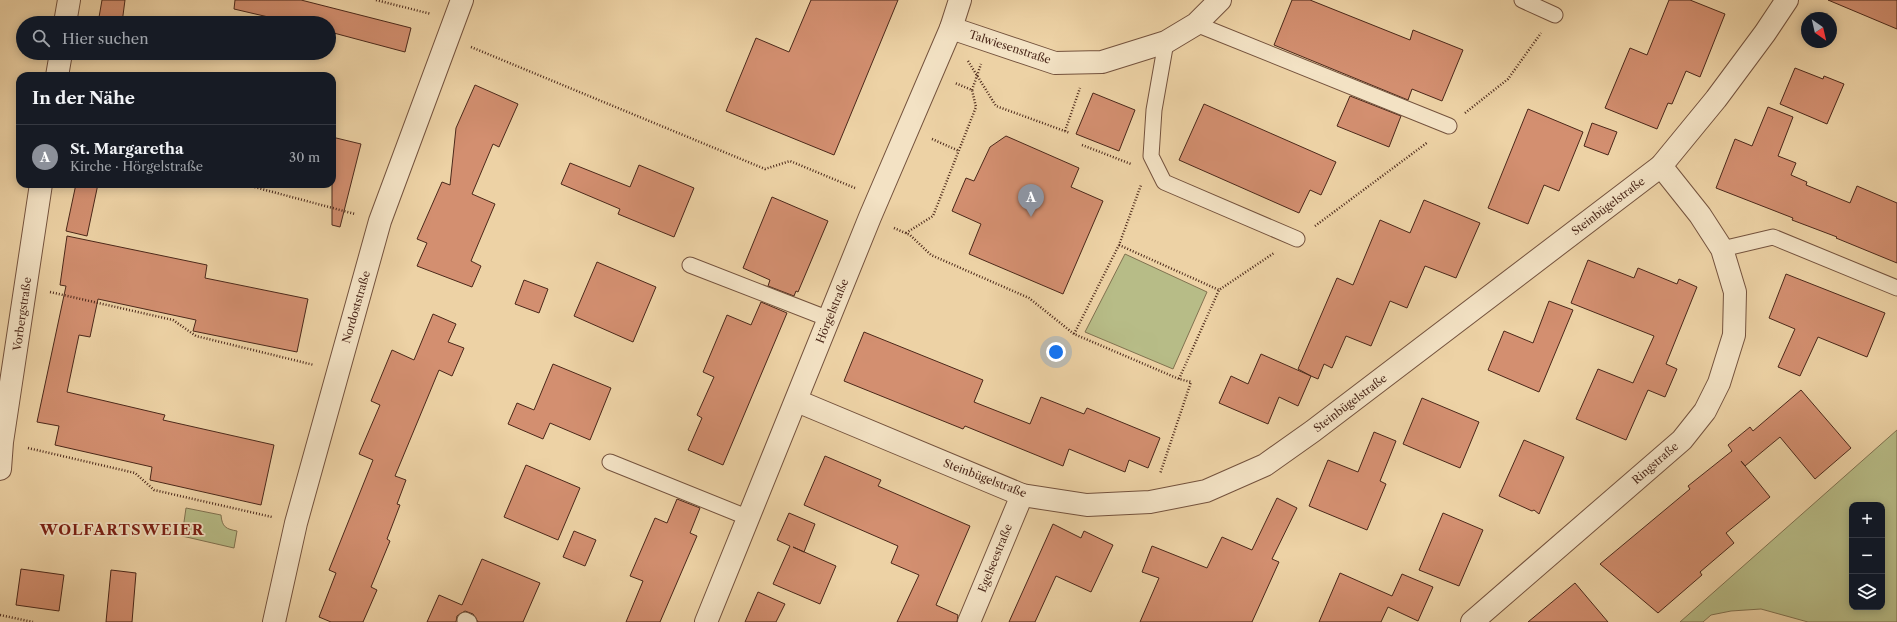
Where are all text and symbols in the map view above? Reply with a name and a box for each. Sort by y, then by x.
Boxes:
north arrow [1801,12,1837,48]
search box [16,16,336,60]
icon: search [30,27,52,49]
street label: Talwiesenstraße [967,27,1053,67]
text: Hier suchen [62,29,149,48]
text: In der Nähe [32,88,135,108]
text: St. Margaretha [70,139,184,158]
text: A [40,149,50,165]
text: 30 m [289,149,320,165]
text: Kirche · Hörgelstraße [70,158,203,174]
street label: Steinbügelstraße [1569,174,1647,238]
pin: A [1018,184,1044,217]
street label: Nordoststraße [339,269,373,345]
street label: Vorbergstraße [10,276,34,353]
street label: Hörgelstraße [813,277,851,345]
your location [1046,342,1066,362]
street label: Steinbügelstraße [1311,371,1389,435]
street label: Ringstraße [1629,439,1681,487]
street label: Steinbügelstraße [941,456,1029,500]
map controls [1849,502,1885,610]
button: + [1849,502,1885,538]
district label: WOLFARTSWEIER [39,520,205,539]
street label: Egelseestraße [975,522,1015,594]
button: − [1849,538,1885,574]
button: layers [1849,574,1885,610]

